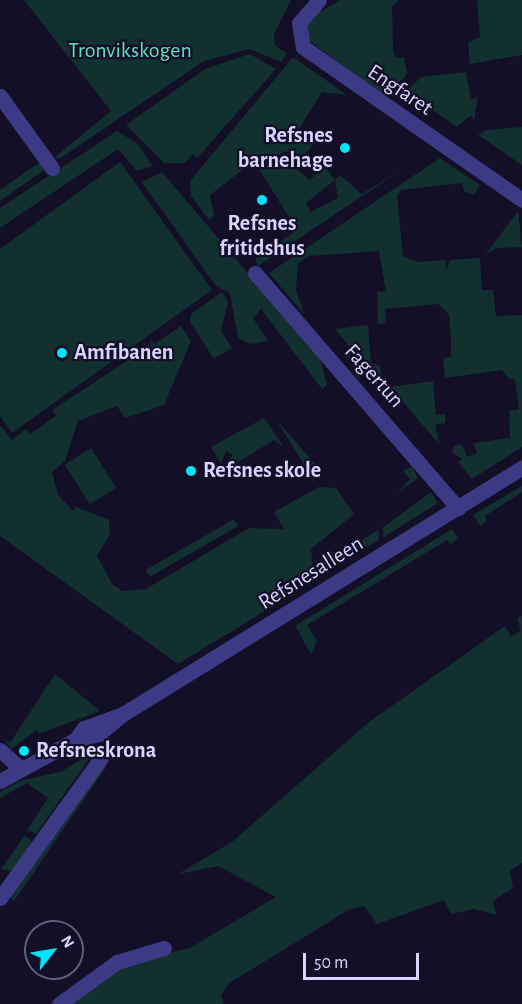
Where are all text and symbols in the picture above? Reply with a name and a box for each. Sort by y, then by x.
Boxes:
park label: Tronvikskogen [68,38,192,64]
street label: Engfaret [362,59,438,121]
place label: Refsnes barnehage [238,122,333,174]
marker: Refsnes barnehage [338,141,352,155]
marker: Refsnes fritidshus [255,193,269,207]
place label: Refsnes fritidshus [219,210,305,262]
street label: Fagertun [339,339,409,413]
place label: Amfibanen [74,340,173,366]
marker: Amfibanen [55,346,69,360]
place label: Refsnes skole [203,458,321,484]
marker: Refsnes skole [184,464,198,478]
street label: Refsnesalleen [254,530,368,616]
place label: Refsneskrona [36,738,156,764]
marker: Refsneskrona [17,744,31,758]
north arrow [24,920,84,980]
text: N [58,933,77,951]
scale bar [306,941,422,979]
text: 50 m [314,954,348,972]

